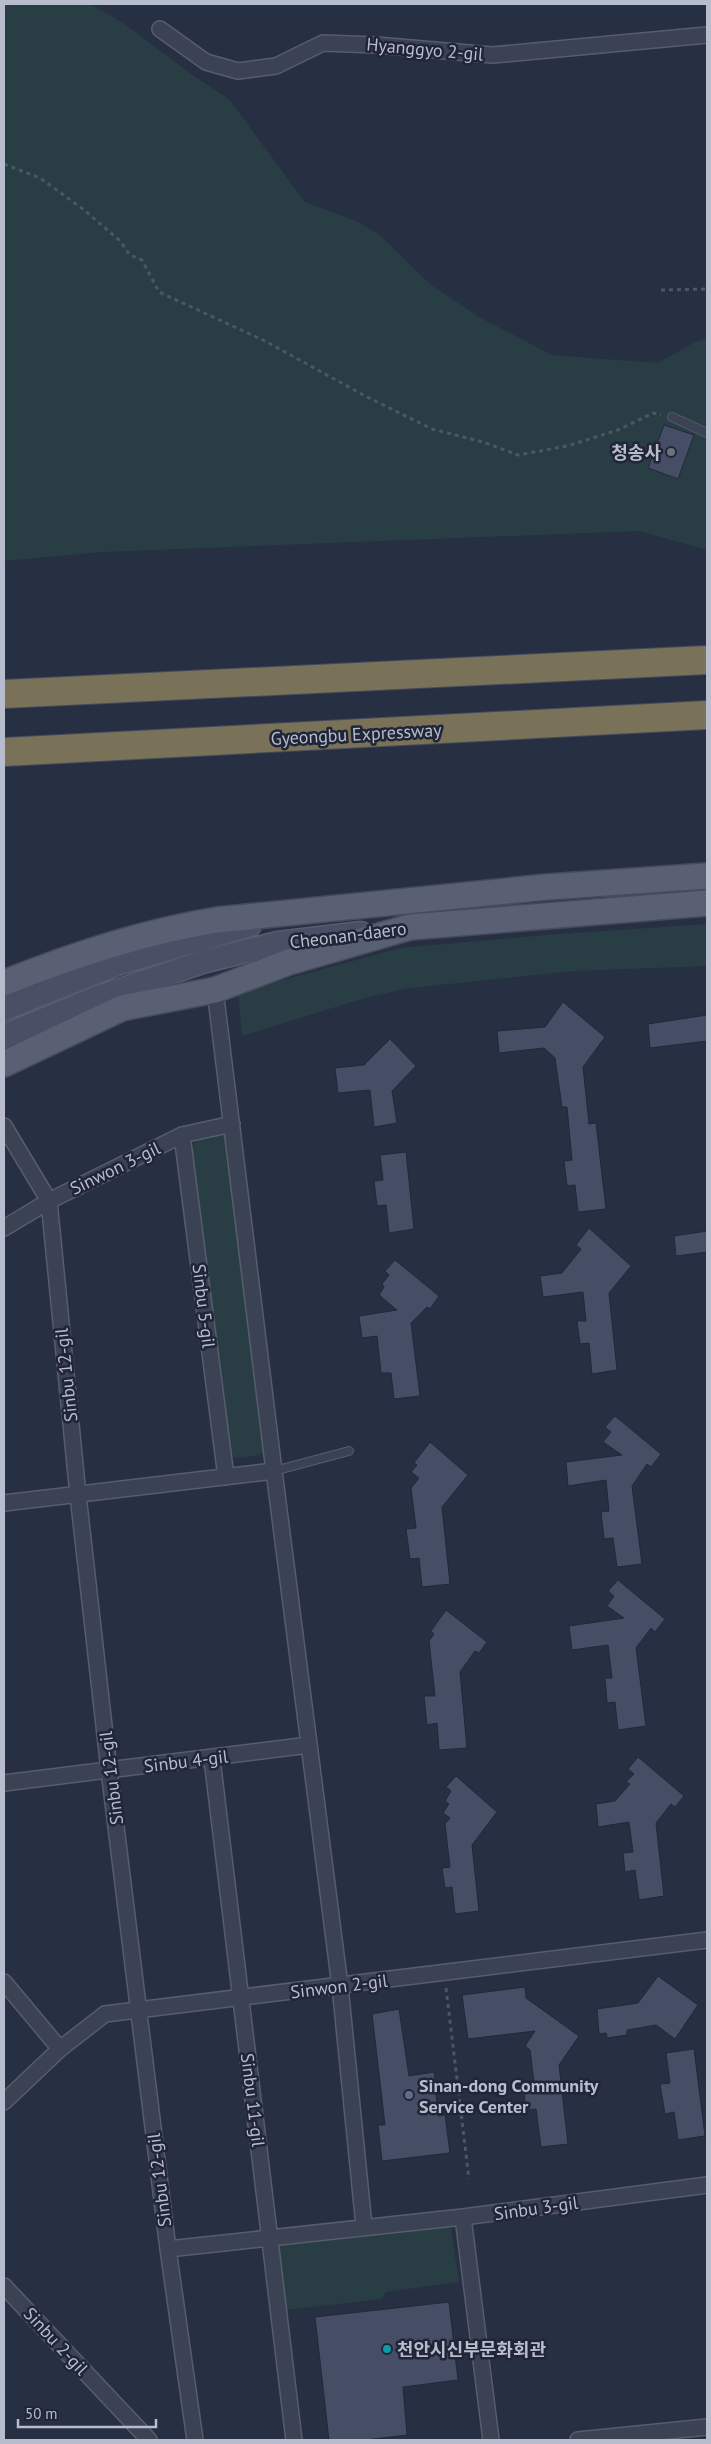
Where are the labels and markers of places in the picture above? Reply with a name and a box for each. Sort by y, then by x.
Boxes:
place label: 청송사 [611,441,661,464]
marker: 청송사 [665,446,677,458]
place label: Sinan-dong Community Service Center [419,2074,599,2118]
marker: Sinan-dong Community Service Center [403,2089,415,2101]
place label: 천안시신부문화회관 [397,2338,546,2361]
marker: 천안시신부문화회관 [381,2343,393,2355]

